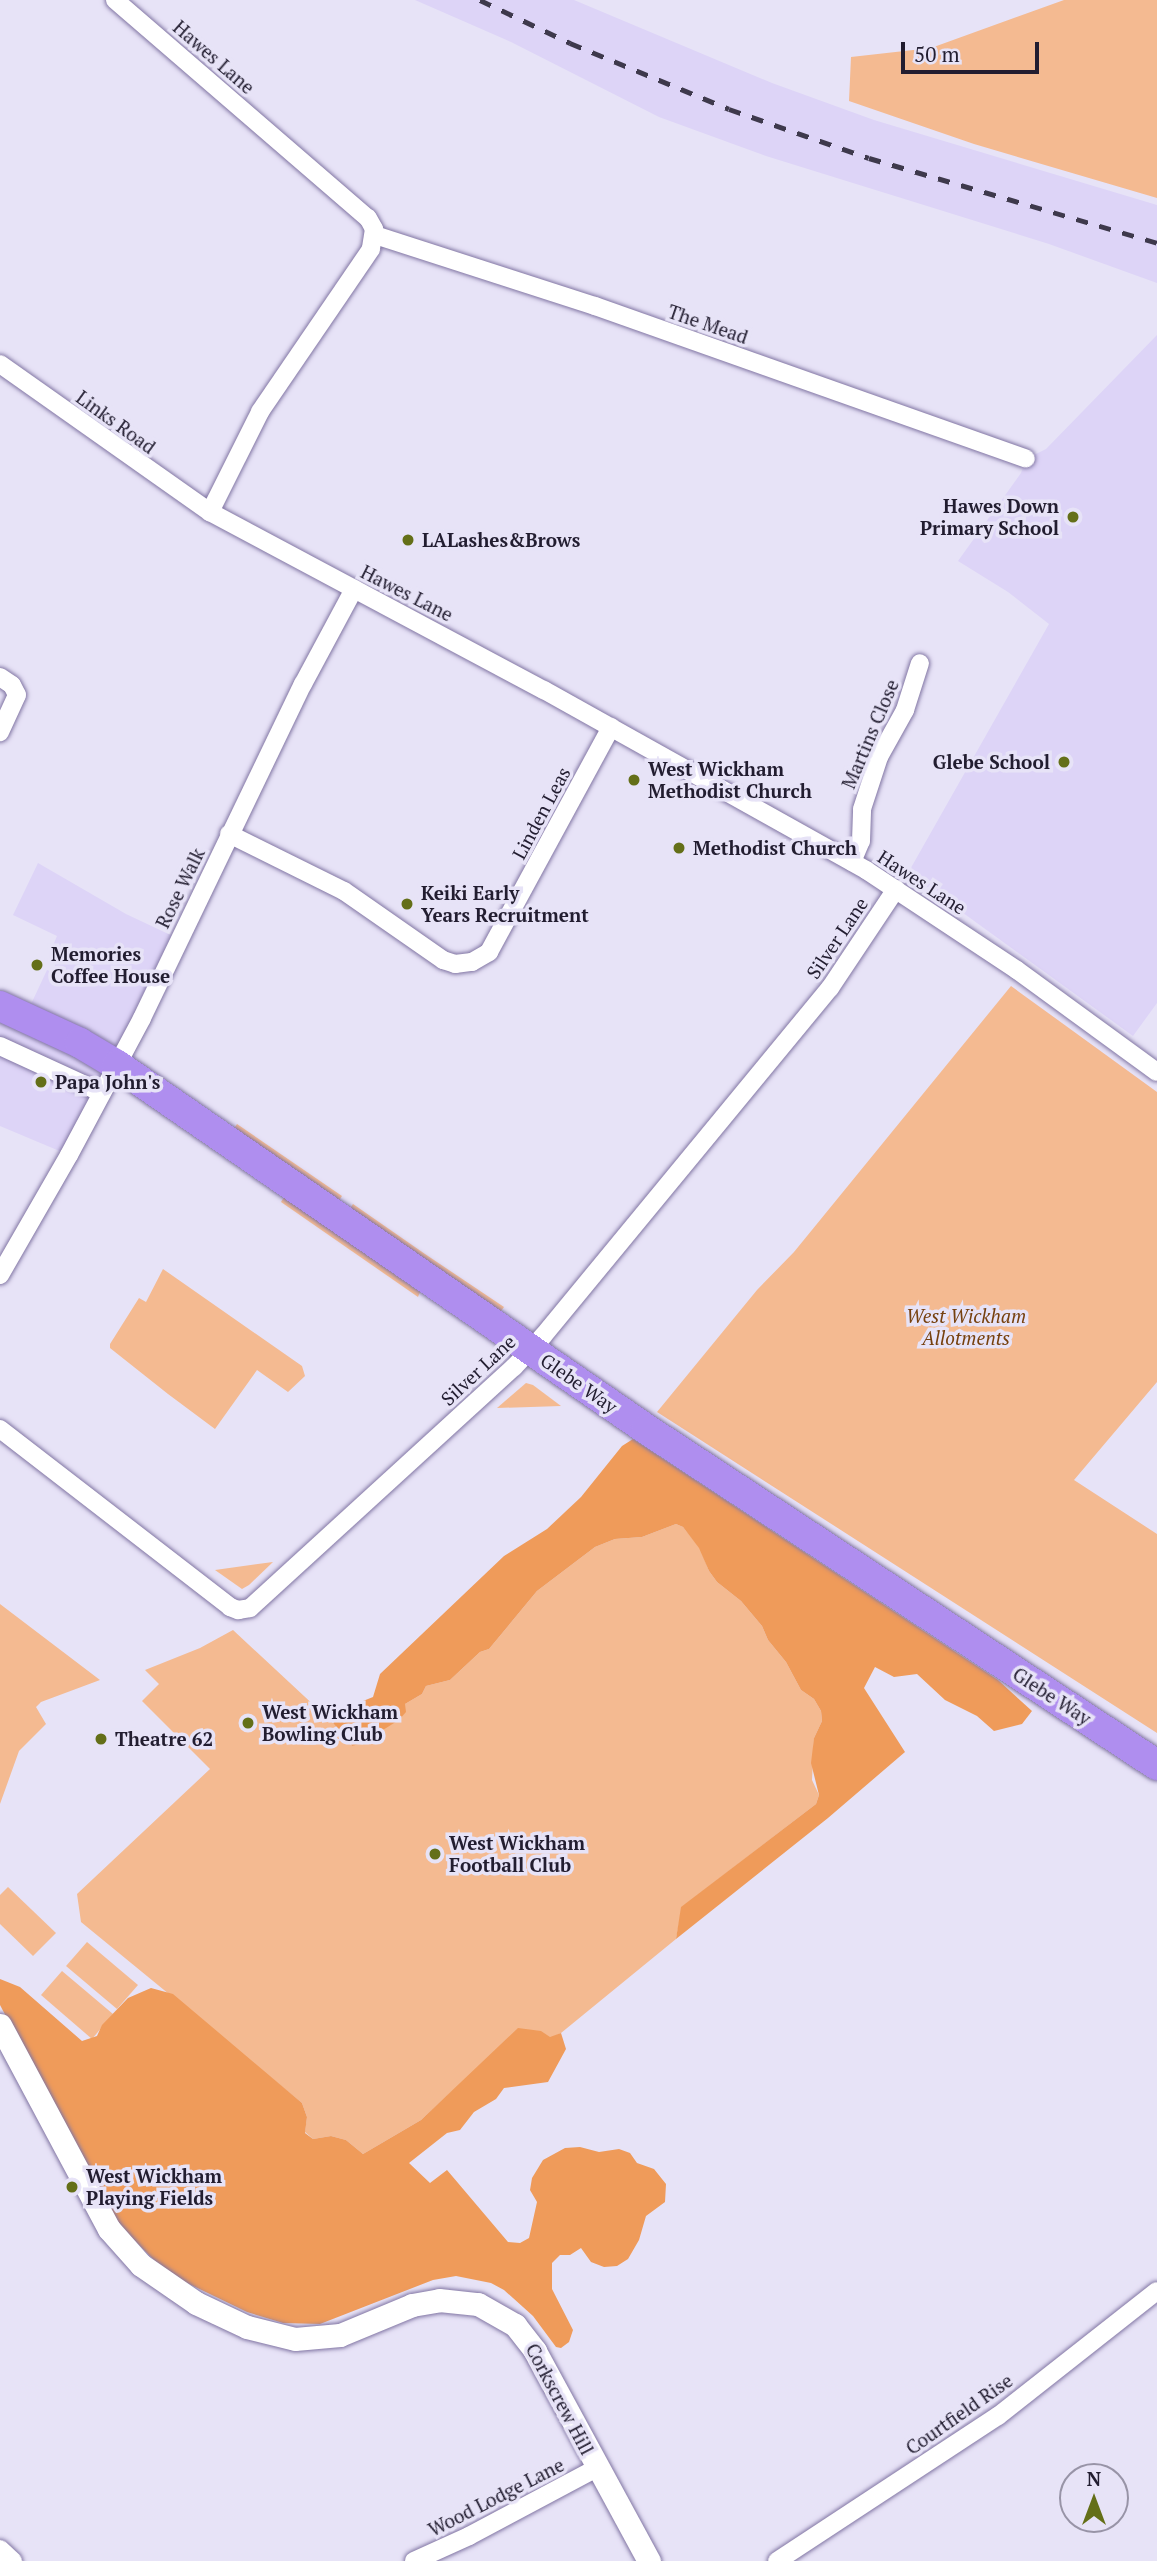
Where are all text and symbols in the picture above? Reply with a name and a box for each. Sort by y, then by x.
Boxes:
street label: Hawes Lane [169,15,259,99]
scale bar [905,28,1043,72]
text: 50 m [914,40,960,68]
street label: The Mead [665,300,751,348]
street label: Links Road [72,386,160,458]
place label: Hawes Down Primary School [920,495,1059,539]
marker: Hawes Down Primary School [1065,509,1081,525]
place label: LALashes&Brows [422,529,580,551]
marker: LALashes&Brows [400,532,416,548]
street label: Hawes Lane [357,560,457,626]
street label: Martins Close [837,676,903,792]
place label: Glebe School [933,751,1050,773]
marker: Glebe School [1056,754,1072,770]
place label: West Wickham Methodist Church [648,758,812,802]
street label: Linden Leas [507,763,575,863]
marker: West Wickham Methodist Church [626,772,642,788]
place label: Methodist Church [693,837,857,859]
marker: Methodist Church [671,840,687,856]
street label: Rose Walk [151,844,209,932]
street label: Hawes Lane [874,845,970,919]
place label: Keiki Early Years Recruitment [421,882,589,926]
street label: Silver Lane [801,893,873,983]
marker: Keiki Early Years Recruitment [399,896,415,912]
place label: Memories Coffee House [51,943,170,987]
marker: Memories Coffee House [29,957,45,973]
place label: Papa John's [55,1071,160,1093]
marker: Papa John's [33,1074,49,1090]
park label: West Wickham Allotments [906,1305,1026,1349]
street label: Silver Lane [436,1330,520,1410]
street label: Glebe Way [536,1348,622,1418]
street label: Glebe Way [1009,1662,1095,1730]
place label: West Wickham Bowling Club [262,1701,398,1745]
marker: West Wickham Bowling Club [240,1715,256,1731]
place label: Theatre 62 [115,1728,213,1750]
marker: Theatre 62 [93,1731,109,1747]
place label: West Wickham Football Club [449,1832,585,1876]
marker: West Wickham Football Club [427,1846,443,1862]
place label: West Wickham Playing Fields [86,2165,222,2209]
marker: West Wickham Playing Fields [64,2179,80,2195]
street label: Corkscrew Hill [521,2339,599,2459]
street label: Courtfield Rise [901,2369,1017,2459]
street label: Wood Lodge Lane [424,2453,568,2541]
north arrow [1059,2463,1129,2533]
text: N [1087,2466,1101,2491]

